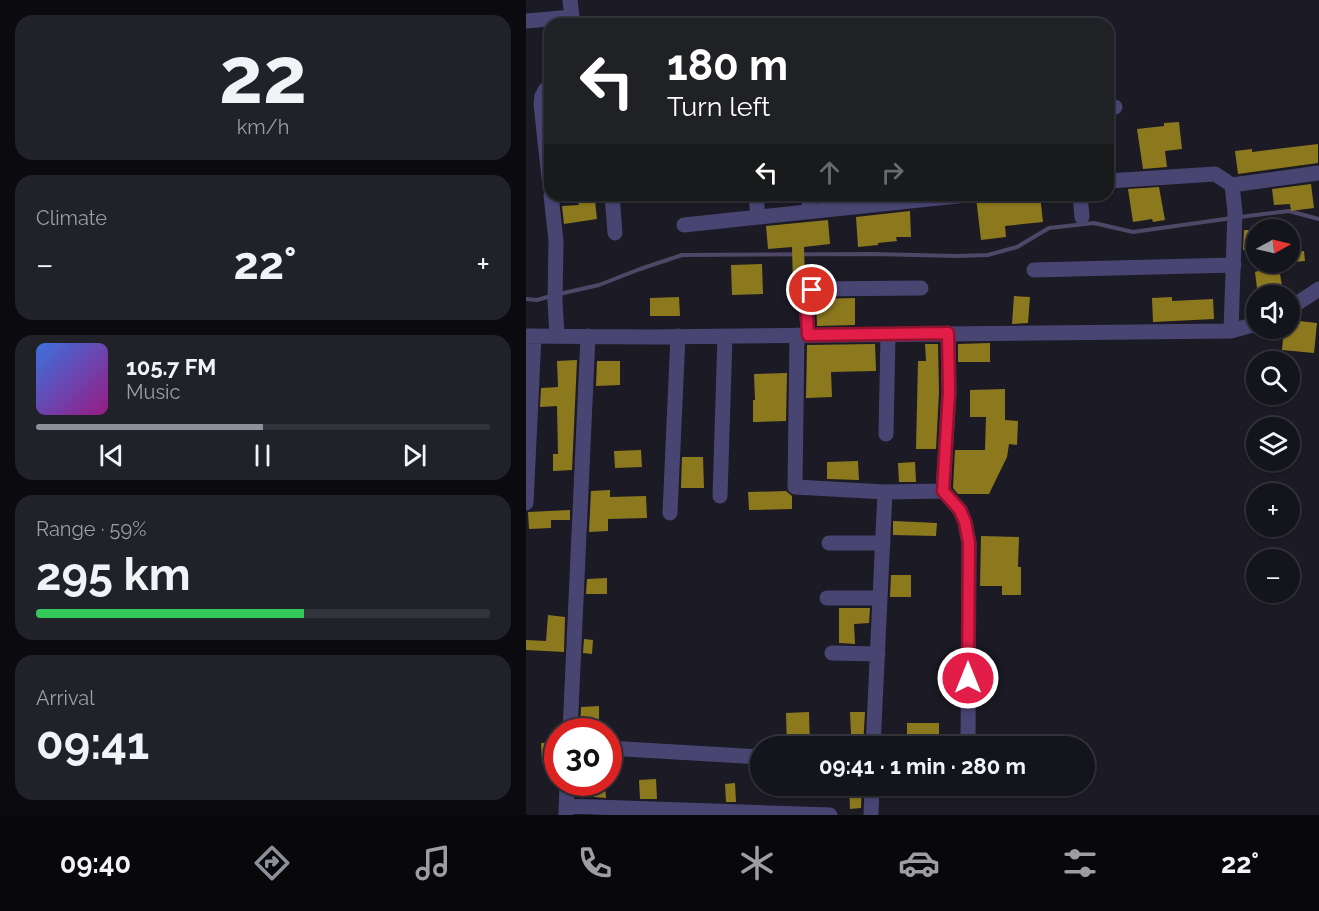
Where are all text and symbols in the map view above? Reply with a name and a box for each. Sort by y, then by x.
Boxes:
text: 22 [219,30,307,121]
text: 180 m [667,41,788,90]
icon: left [568,42,646,120]
text: Turn left [667,91,770,122]
text: km/h [237,115,289,139]
icon: left [750,156,783,189]
icon: ahead [813,156,846,189]
icon: right [876,156,909,189]
text: Climate [36,206,107,230]
north arrow [1246,219,1300,273]
map controls [1246,219,1300,603]
text: 22° [233,237,297,290]
text: − [36,245,54,284]
text: + [476,245,490,284]
pin [786,264,837,315]
icon: arrive [795,273,828,306]
button: sound [1246,285,1300,339]
button: search [1246,351,1300,405]
text: 105.7 FM [126,354,216,380]
text: Music [126,380,180,404]
button: layers [1246,417,1300,471]
icon: previous [95,439,128,472]
icon: pause [246,439,279,472]
icon: next [398,439,431,472]
button: + [1246,483,1300,537]
text: Range · 59% [36,517,146,541]
text: 295 km [36,548,191,601]
button: − [1246,549,1300,603]
position arrow [936,646,1000,710]
text: Arrival [36,686,95,710]
text: 09:41 [36,717,149,770]
speed limit sign: 30 [544,718,622,796]
text: 09:41 · 1 min · 280 m [819,753,1026,779]
icon: directions [251,842,293,884]
icon: music [412,842,454,884]
icon: phone [574,842,616,884]
icon: climate [736,842,778,884]
icon: car [898,842,940,884]
icon: filters [1059,842,1101,884]
text: 09:40 [60,848,131,879]
text: 22° [1221,848,1259,879]

